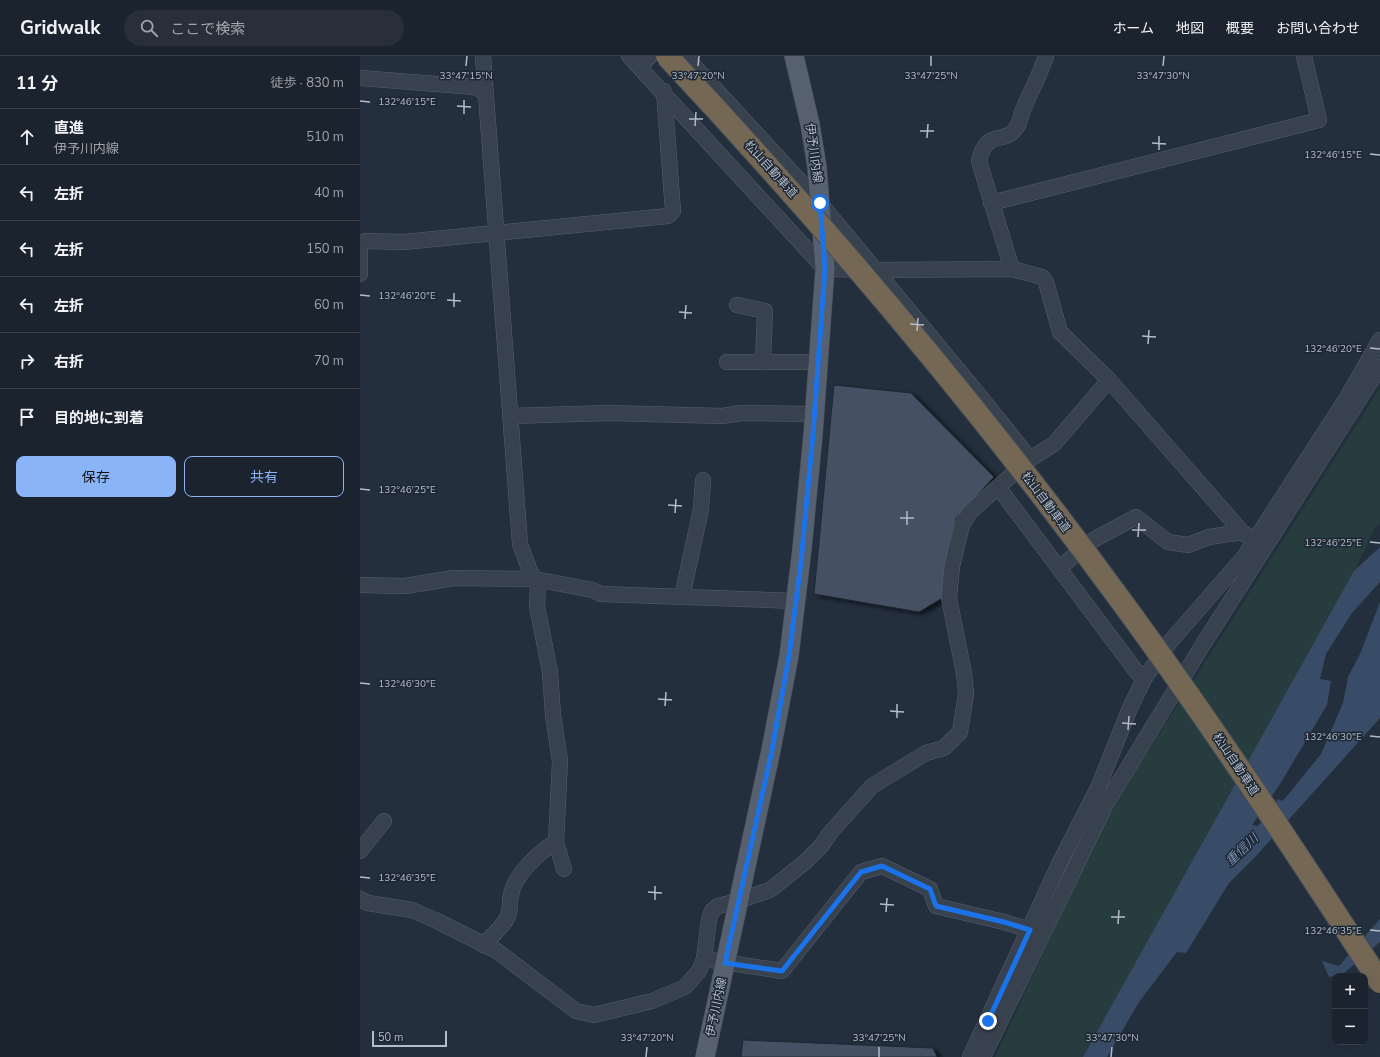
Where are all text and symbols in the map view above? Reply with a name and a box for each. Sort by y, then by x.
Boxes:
search box [124,10,404,46]
text: Gridwalk [20,15,100,41]
icon: search [138,17,160,39]
text: ここで検索 [170,19,245,39]
text: ホーム [1112,19,1154,38]
text: 地図 [1176,19,1204,38]
text: 概要 [1226,19,1254,38]
text: お問い合わせ [1276,19,1360,38]
text: 33°47'15"N [439,69,493,83]
text: 33°47'20"N [671,69,725,83]
text: 33°47'25"N [904,69,958,83]
text: 33°47'30"N [1136,69,1190,83]
text: 11 分 [16,72,58,95]
text: 徒歩 · 830 m [270,74,344,92]
text: 132°46'15"E [378,95,436,109]
text: 直進 [54,118,84,138]
street label: 伊予川内線 [802,122,826,184]
icon: ahead [16,126,38,148]
text: 510 m [306,128,344,146]
street label: 松山自動車道 [741,137,801,201]
text: 伊予川内線 [54,140,119,158]
text: 132°46'15"E [1304,148,1362,162]
icon: left [16,182,38,204]
text: 左折 [54,184,84,204]
text: 40 m [314,184,344,202]
route start [811,194,829,212]
icon: left [16,238,38,260]
text: 左折 [54,240,84,260]
text: 150 m [306,240,344,258]
text: 132°46'20"E [378,289,436,303]
icon: left [16,294,38,316]
text: 左折 [54,296,84,316]
text: 60 m [314,296,344,314]
text: 132°46'20"E [1304,342,1362,356]
icon: right [16,350,38,372]
text: 右折 [54,352,84,372]
text: 70 m [314,352,344,370]
icon: arrive [16,406,38,428]
text: 目的地に到着 [54,408,144,428]
button: 保存 [16,456,176,497]
button: 共有 [184,456,344,497]
street label: 松山自動車道 [1018,468,1074,536]
text: 132°46'25"E [378,483,436,497]
text: 132°46'25"E [1304,536,1362,550]
text: 132°46'30"E [378,677,436,691]
street label: 松山自動車道 [1209,730,1263,798]
text: 132°46'30"E [1304,730,1362,744]
water label: 重信川 [1222,829,1264,870]
text: 132°46'35"E [378,871,436,885]
text: 132°46'35"E [1304,924,1362,938]
map controls [1332,973,1368,1045]
button: + [1332,973,1368,1009]
street label: 伊予川内線 [702,976,730,1038]
button: − [1332,1009,1368,1045]
route end [979,1012,997,1030]
scale bar [372,1029,447,1048]
text: 50 m [378,1030,403,1045]
text: 33°47'20"N [620,1031,674,1045]
text: 33°47'25"N [852,1031,906,1045]
text: 33°47'30"N [1085,1031,1139,1045]

